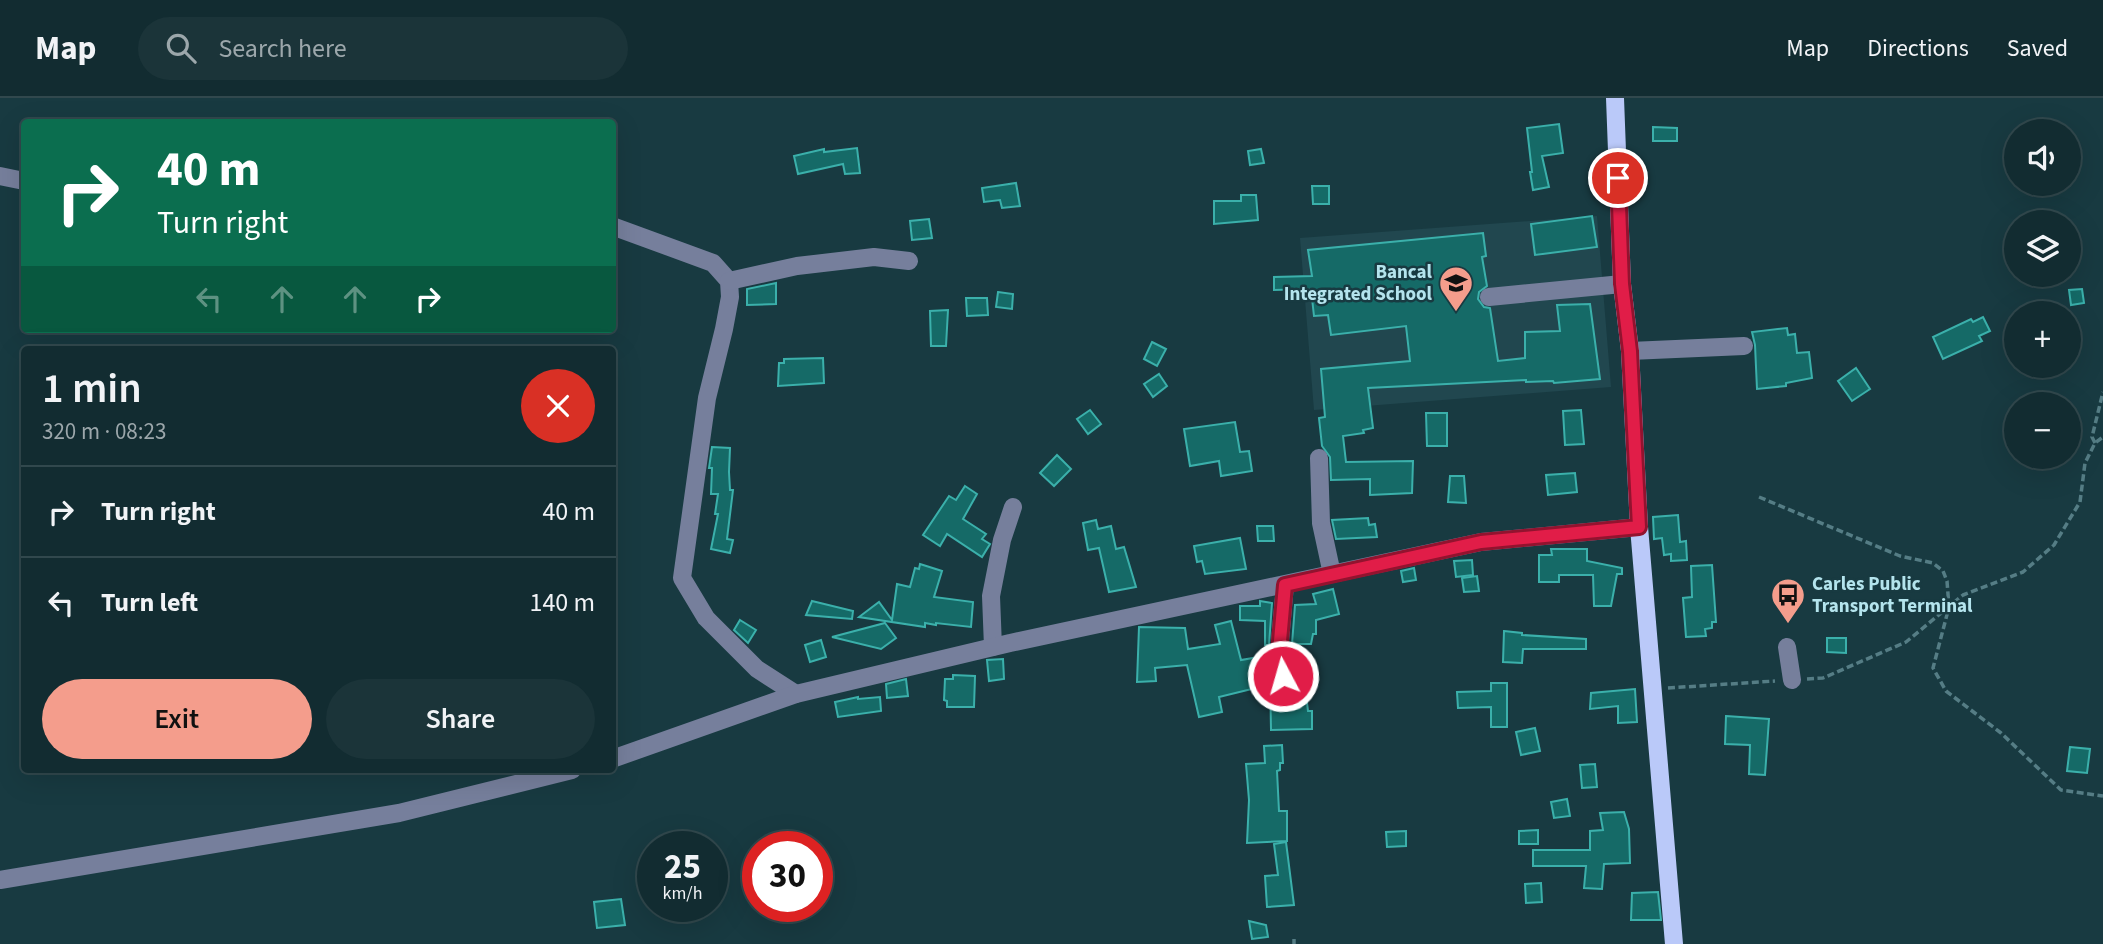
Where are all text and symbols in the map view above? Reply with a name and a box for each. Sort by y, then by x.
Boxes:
search box [138,17,628,80]
text: Map [35,25,96,72]
icon: search [162,29,200,67]
text: Search here [218,30,347,67]
text: Map [1786,31,1829,66]
text: Directions [1867,31,1969,66]
text: Saved [2007,31,2068,66]
map controls [2004,119,2081,469]
button: sound [2004,119,2081,196]
text: 40 m [157,135,261,205]
icon: right [42,147,133,238]
pin [1588,148,1648,208]
icon: arrive [1599,159,1637,197]
text: Turn right [157,200,288,246]
button: layers [2004,210,2081,287]
place label: Bancal Integrated School [1284,259,1433,308]
school or university icon: Bancal Integrated School [1437,264,1475,313]
icon: left [190,280,228,318]
icon: ahead [263,280,301,318]
icon: ahead [336,280,374,318]
icon: right [409,280,447,318]
button: + [2004,301,2081,378]
text: 1 min [42,359,142,419]
button: close [521,369,595,443]
button: − [2004,392,2081,469]
text: 320 m · 08:23 [42,415,166,448]
icon: right [42,493,80,531]
text: Turn right [101,493,216,530]
text: 40 m [542,493,595,530]
place label: Carles Public Transport Terminal [1812,571,1973,620]
bus stop icon: Carles Public Transport Terminal [1769,576,1807,625]
icon: left [42,584,80,622]
text: Turn left [101,584,198,621]
text: 140 m [529,584,595,621]
position arrow [1246,639,1320,713]
button: Exit [42,679,312,759]
button: Share [326,679,595,759]
speed limit sign: 30 [742,831,833,922]
text: 25 [664,842,701,892]
text: km/h [663,881,702,906]

